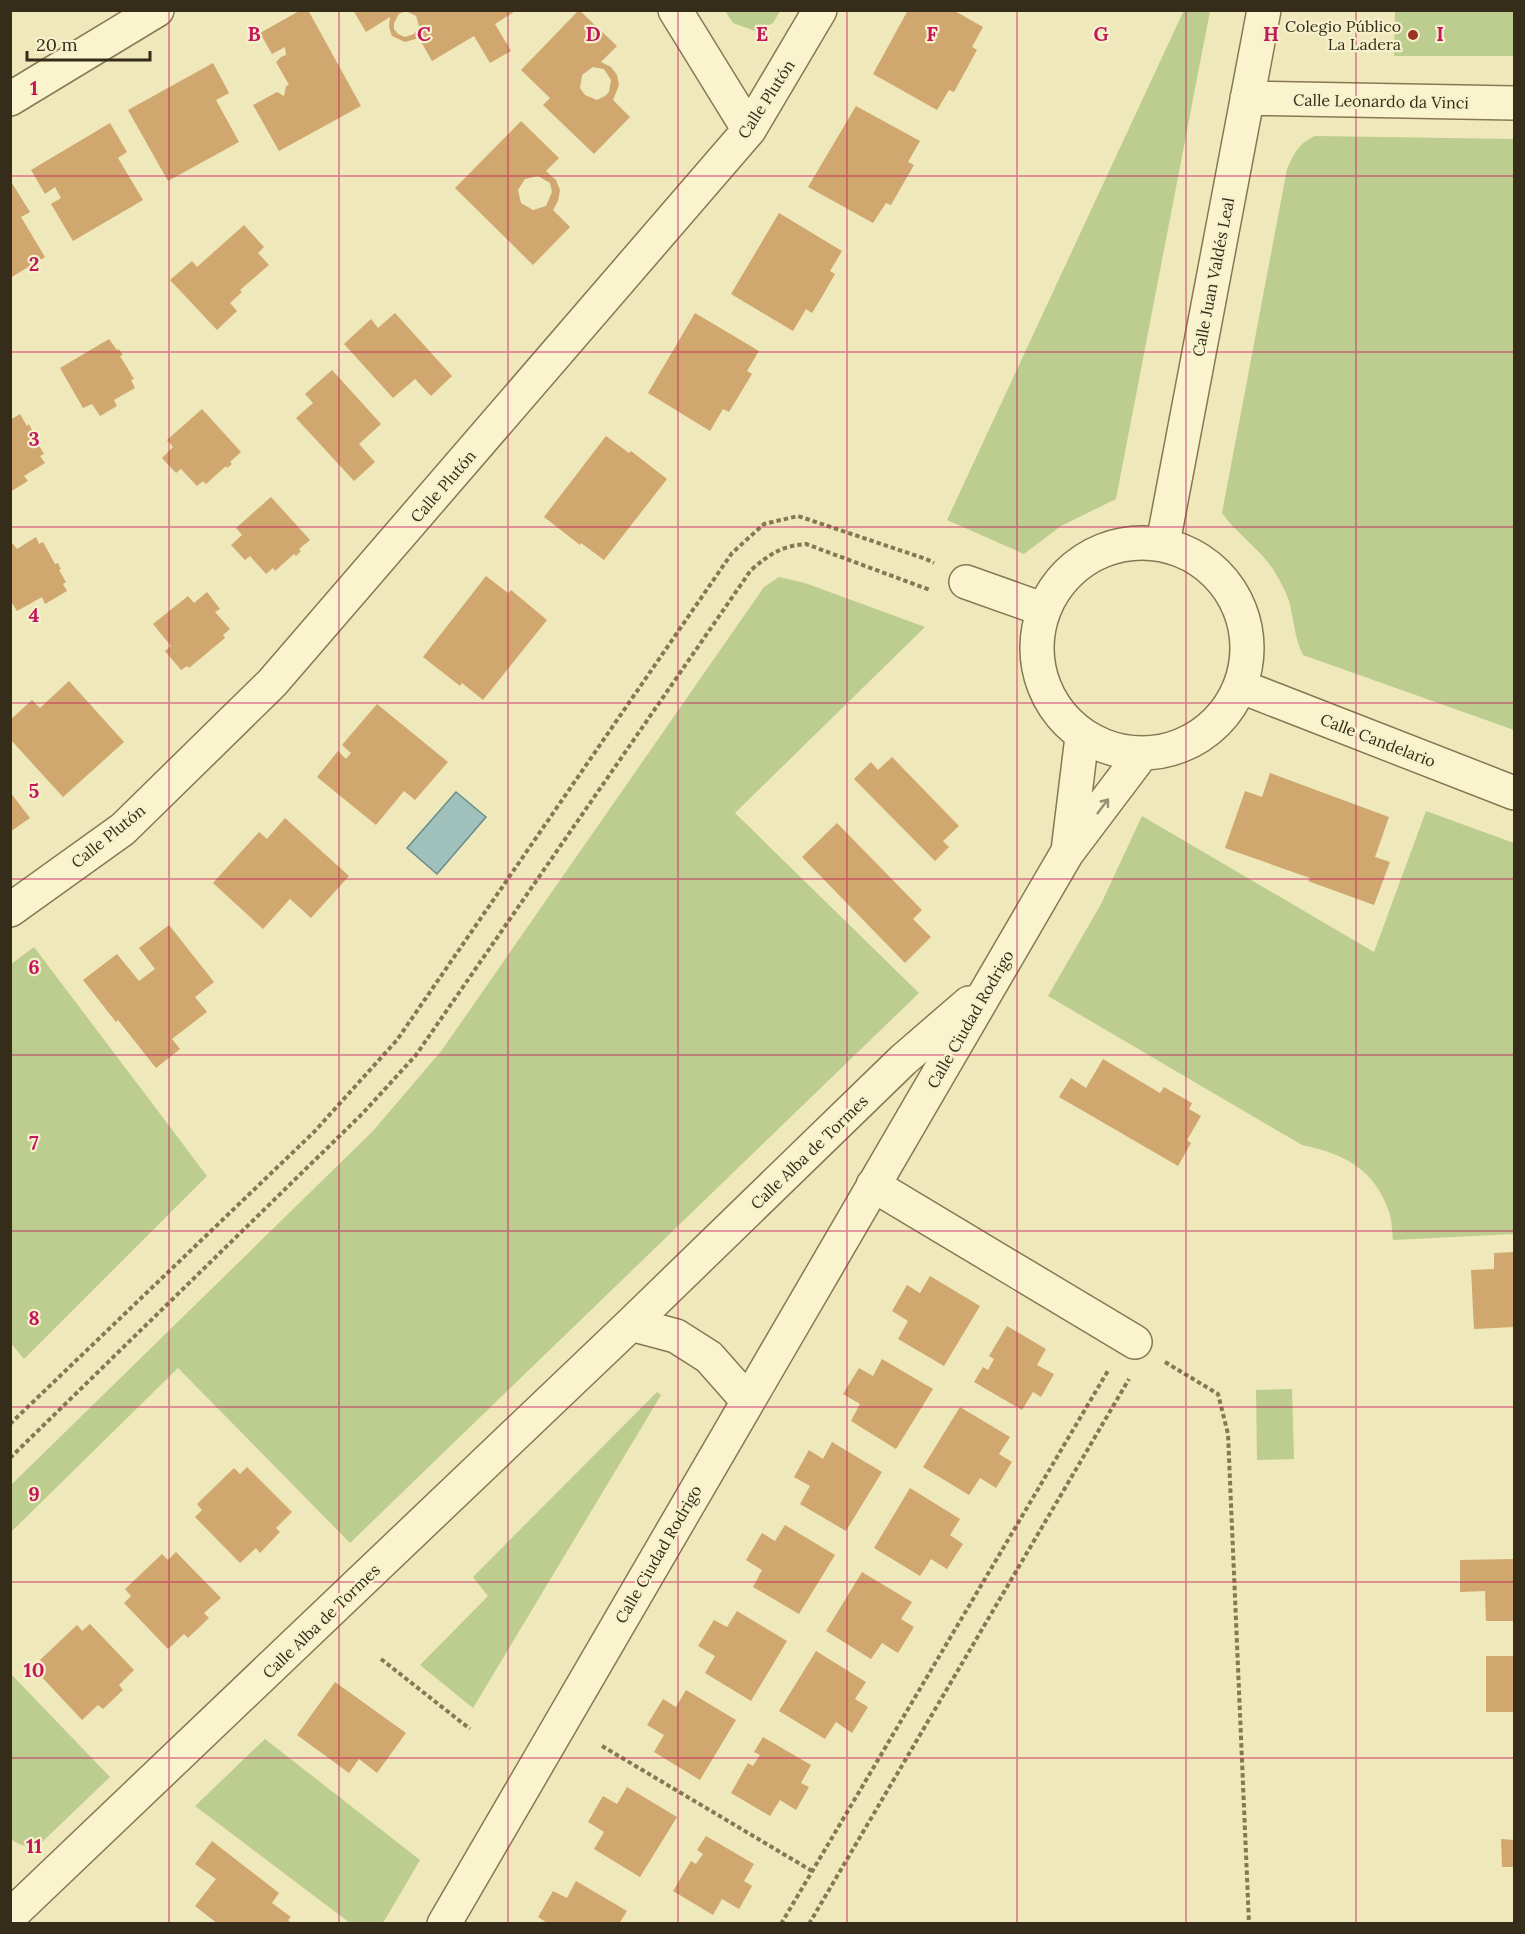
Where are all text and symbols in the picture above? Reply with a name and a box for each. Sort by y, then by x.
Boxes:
place label: Colegio Público La Ladera [1285,16,1401,54]
text: B [247,21,261,46]
text: C [417,21,431,46]
text: D [585,21,601,46]
text: E [756,21,768,46]
text: F [926,21,938,46]
text: G [1093,21,1109,46]
text: H [1263,21,1279,46]
text: I [1436,21,1444,46]
scale bar [27,24,150,62]
marker: Colegio Público La Ladera [1406,28,1420,42]
text: 20 m [36,33,78,56]
street label: Calle Plutón [733,56,799,142]
text: 1 [30,75,38,100]
street label: Calle Leonardo da Vinci [1293,89,1469,113]
street label: Calle Juan Valdés Leal [1188,196,1238,358]
text: 2 [29,251,39,276]
text: 3 [28,426,40,451]
street label: Calle Plutón [406,445,480,526]
text: 4 [29,602,40,627]
street label: Calle Candelario [1318,709,1438,771]
text: 5 [29,778,40,803]
one-way arrow [1096,798,1109,814]
street label: Calle Plutón [67,800,149,872]
street label: Calle Ciudad Rodrigo [922,946,1018,1092]
text: 6 [28,954,40,979]
street label: Calle Alba de Tormes [746,1091,872,1213]
text: 7 [29,1130,39,1155]
text: 8 [28,1305,40,1330]
text: 9 [28,1481,40,1506]
street label: Calle Ciudad Rodrigo [610,1481,706,1627]
street label: Calle Alba de Tormes [258,1560,384,1682]
text: 10 [24,1657,44,1682]
text: 11 [26,1833,42,1858]

